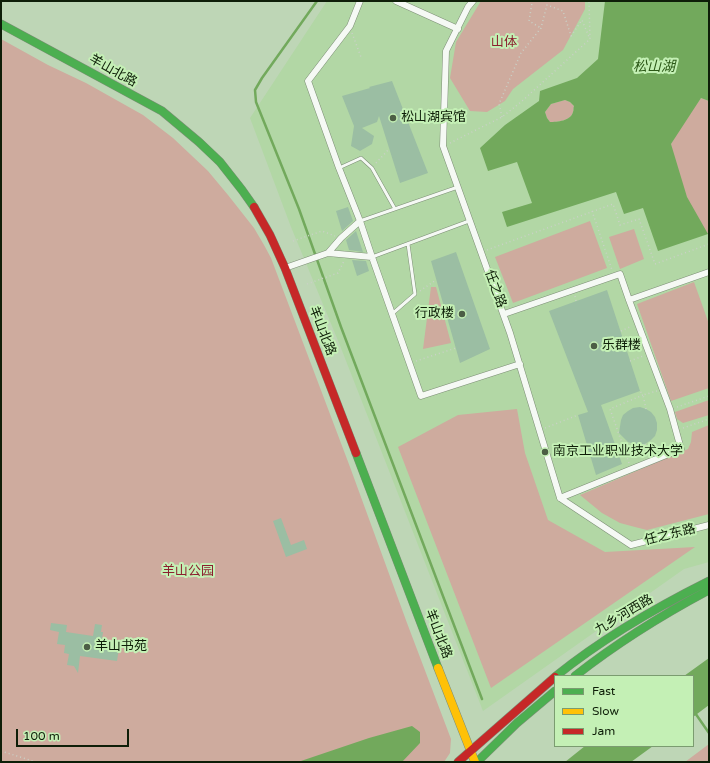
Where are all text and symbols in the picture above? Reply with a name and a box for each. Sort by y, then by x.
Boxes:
park label: 山体 [491,35,517,51]
street label: 羊山北路 [86,52,140,90]
water label: 松山湖 [633,59,675,75]
place label: 松山湖宾馆 [401,110,466,126]
marker: 松山湖宾馆 [388,113,398,123]
street label: 任之路 [481,268,509,310]
street label: 羊山北路 [305,304,339,358]
place label: 行政楼 [415,306,454,322]
marker: 行政楼 [457,309,467,319]
place label: 乐群楼 [602,338,641,354]
marker: 乐群楼 [589,341,599,351]
place label: 南京工业职业技术大学 [553,444,683,460]
marker: 南京工业职业技术大学 [540,447,550,457]
street label: 任之东路 [643,521,697,549]
park label: 羊山公园 [162,564,214,580]
street label: 九乡河西路 [592,592,656,638]
street label: 羊山北路 [421,607,455,661]
place label: 羊山书苑 [95,639,147,655]
marker: 羊山书苑 [82,642,92,652]
legend [554,675,694,747]
text: Fast [592,684,615,698]
text: Slow [592,704,619,718]
scale bar [18,721,131,747]
text: Jam [592,724,615,738]
text: 100 m [23,729,60,743]

